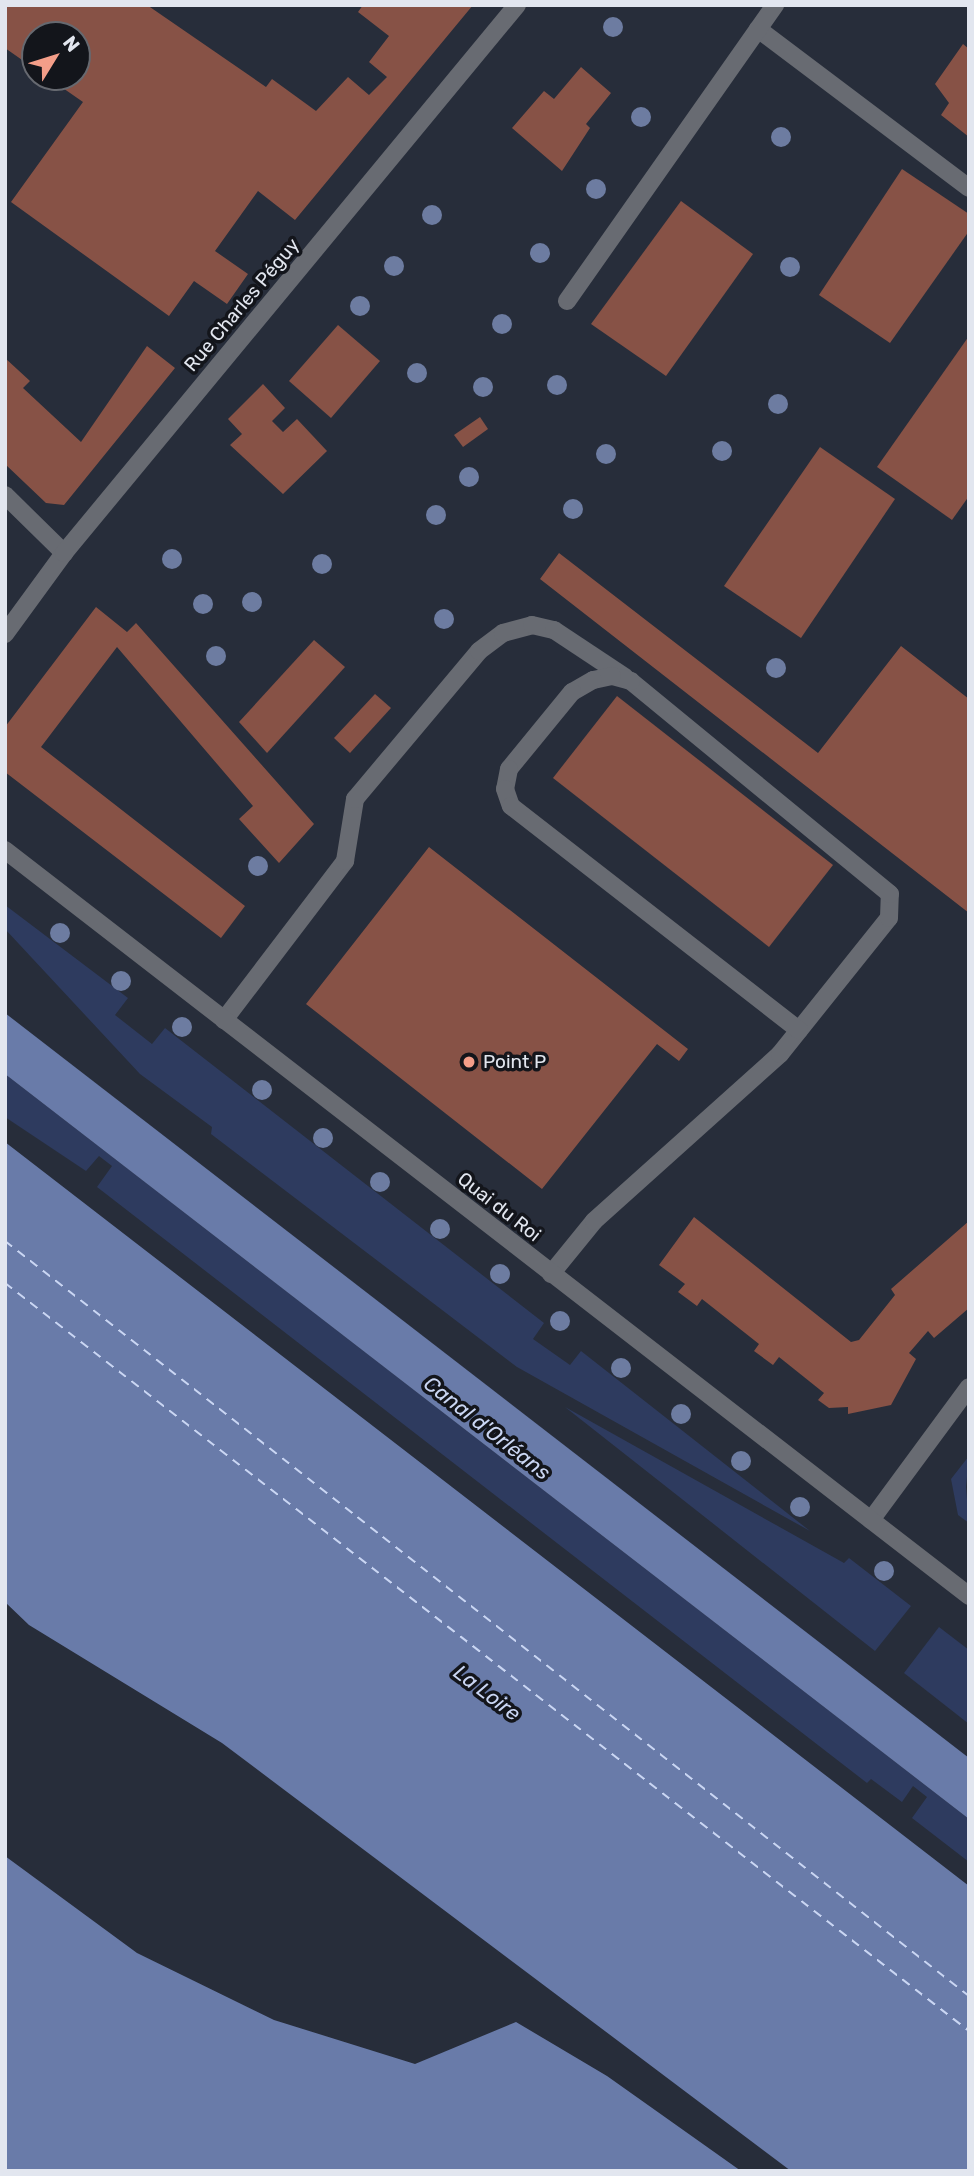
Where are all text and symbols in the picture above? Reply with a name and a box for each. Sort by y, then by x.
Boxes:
north arrow [21,21,91,91]
text: N [58,32,85,56]
street label: Rue Charles Péguy [180,234,304,376]
place label: Point P [483,1051,546,1073]
marker: Point P [461,1054,477,1070]
street label: Quai du Roi [453,1167,545,1247]
water label: Canal d'Orléans [419,1371,555,1485]
water label: La Loire [449,1660,525,1726]

